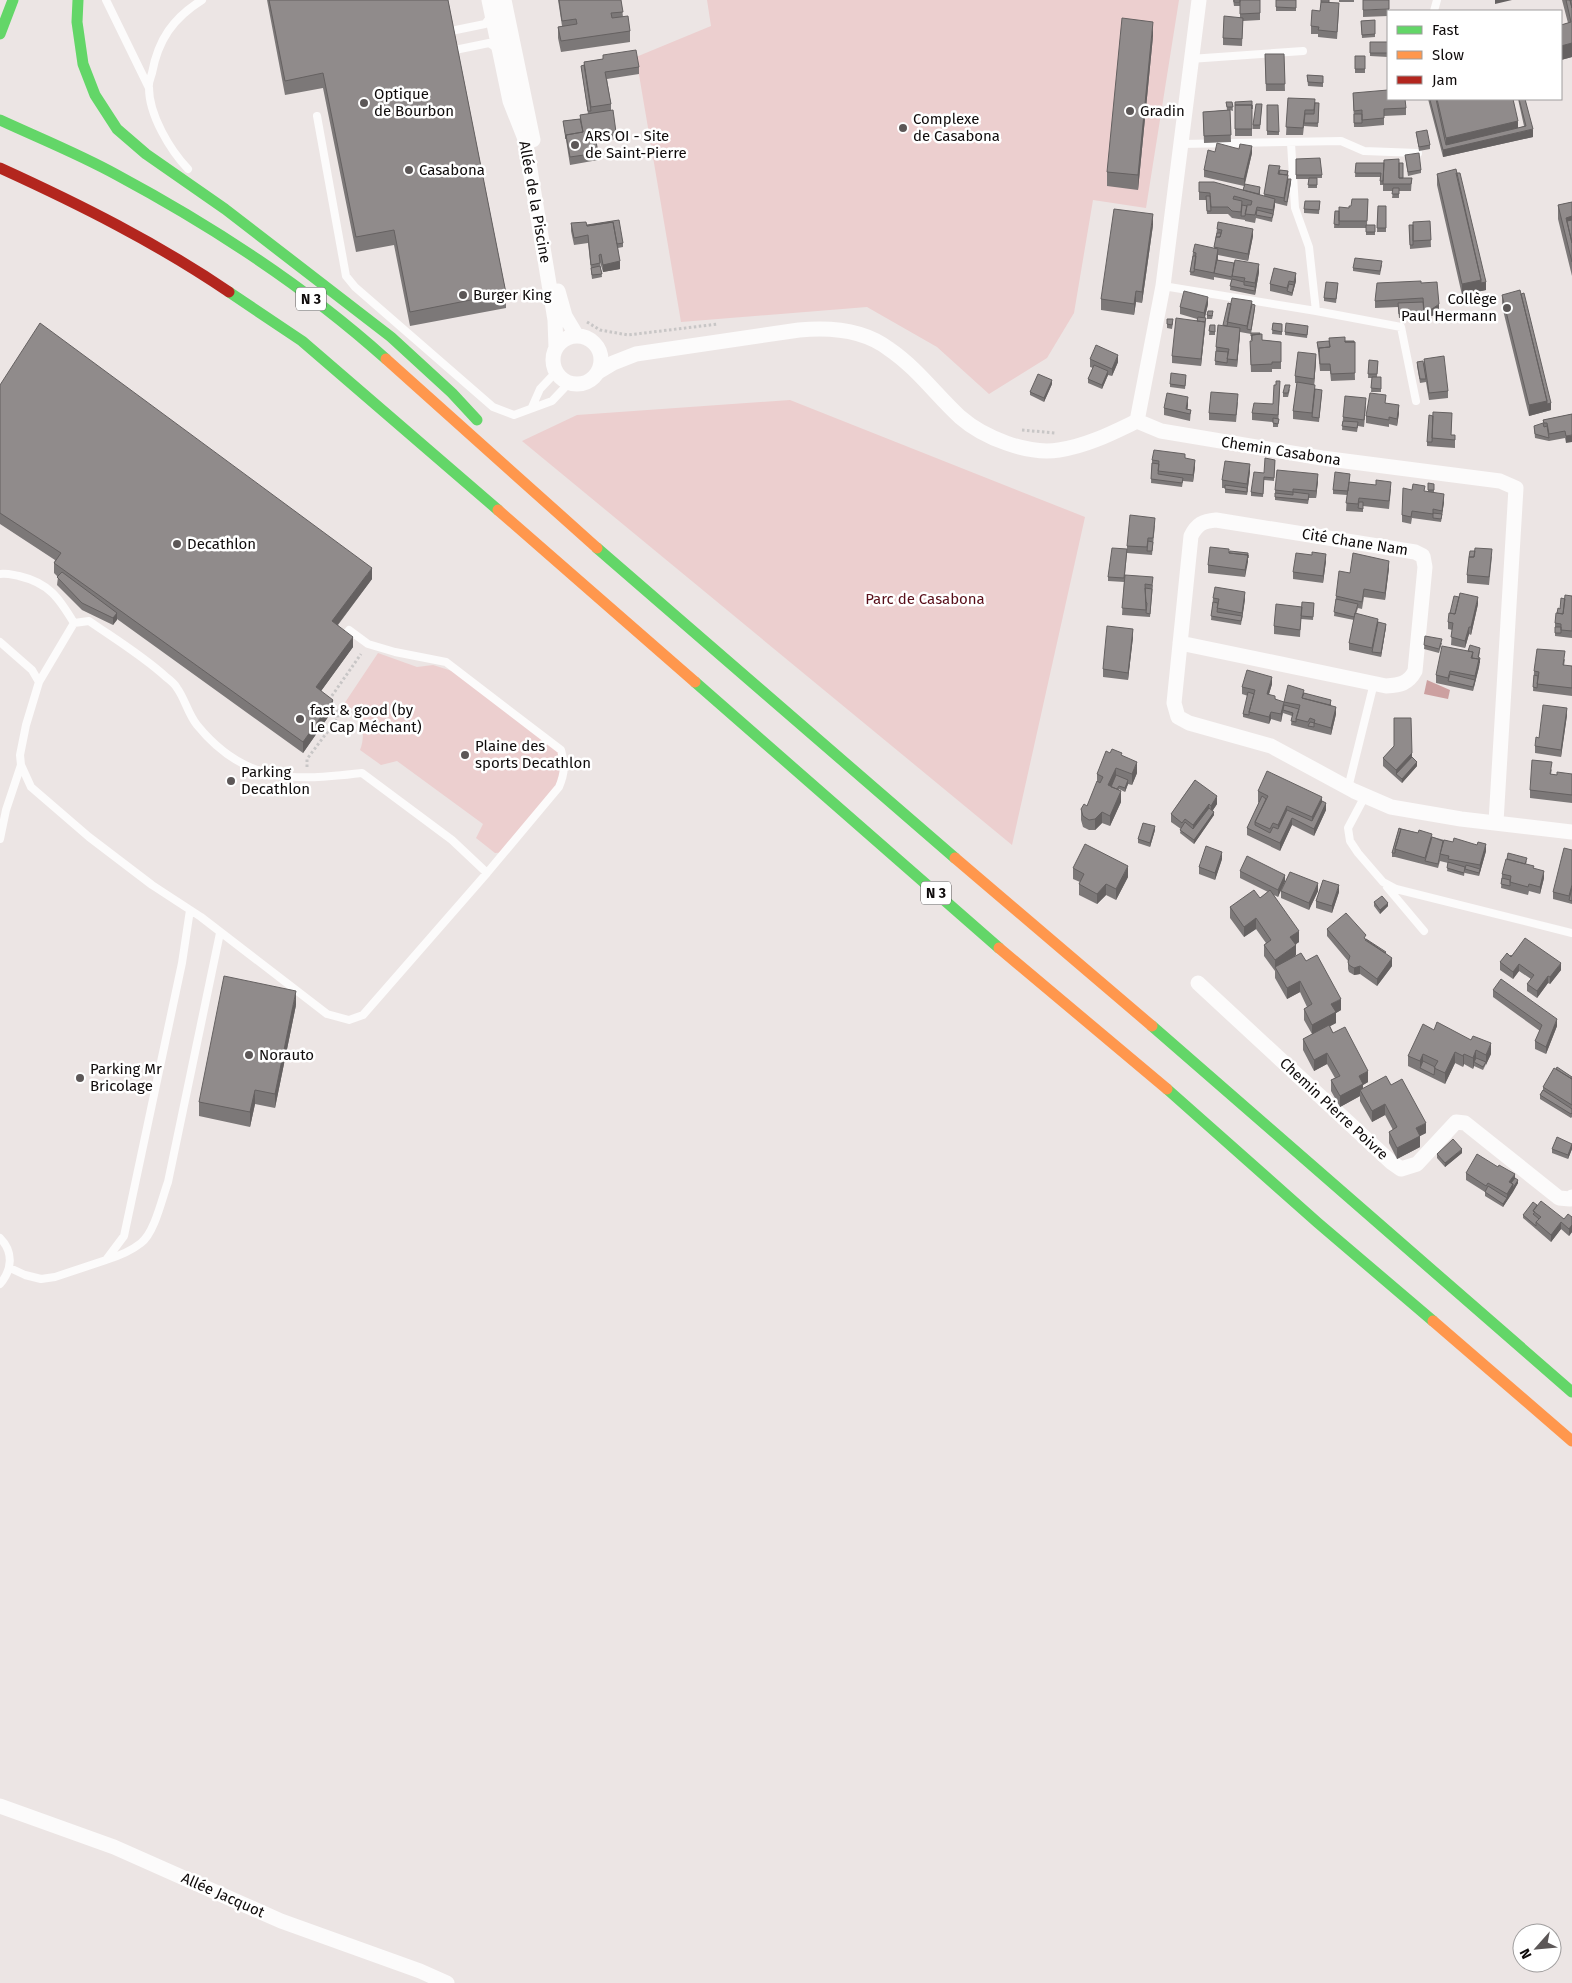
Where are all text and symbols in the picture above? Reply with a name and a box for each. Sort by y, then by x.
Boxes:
legend [1387,10,1562,100]
text: Fast [1432,21,1459,39]
text: Slow [1432,46,1464,64]
text: Jam [1432,71,1458,89]
place label: Optique de Bourbon [374,85,454,120]
marker: Optique de Bourbon [358,97,370,109]
place label: Gradin [1140,102,1185,120]
marker: Gradin [1124,105,1136,117]
place label: Complexe de Casabona [913,110,1000,145]
marker: Complexe de Casabona [897,122,909,134]
place label: ARS OI - Site de Saint-Pierre [585,127,687,162]
marker: ARS OI - Site de Saint-Pierre [569,139,581,151]
street label: Allée de la Piscine [515,140,555,264]
place label: Casabona [419,161,485,179]
marker: Casabona [403,164,415,176]
place label: Burger King [473,286,552,304]
road number: N 3 [296,288,326,310]
marker: Burger King [457,289,469,301]
place label: Collège Paul Hermann [1401,290,1497,325]
marker: Collège Paul Hermann [1501,302,1513,314]
street label: Chemin Casabona [1220,433,1342,469]
street label: Cité Chane Nam [1301,525,1409,559]
place label: Decathlon [187,535,256,553]
marker: Decathlon [171,538,183,550]
park label: Parc de Casabona [865,590,985,608]
place label: fast & good (by Le Cap Méchant) [310,701,422,736]
marker: fast & good (by Le Cap Méchant) [294,713,306,725]
place label: Plaine des sports Decathlon [475,737,591,772]
marker: Plaine des sports Decathlon [459,749,471,761]
place label: Parking Decathlon [241,763,310,798]
marker: Parking Decathlon [225,775,237,787]
road number: N 3 [921,881,951,904]
place label: Norauto [259,1046,314,1064]
marker: Norauto [243,1049,255,1061]
street label: Chemin Pierre Poivre [1276,1054,1392,1164]
place label: Parking Mr Bricolage [90,1060,162,1095]
marker: Parking Mr Bricolage [74,1072,86,1084]
street label: Allée Jacquot [179,1869,268,1922]
north arrow [1512,1923,1562,1973]
text: N [1516,1946,1536,1962]

